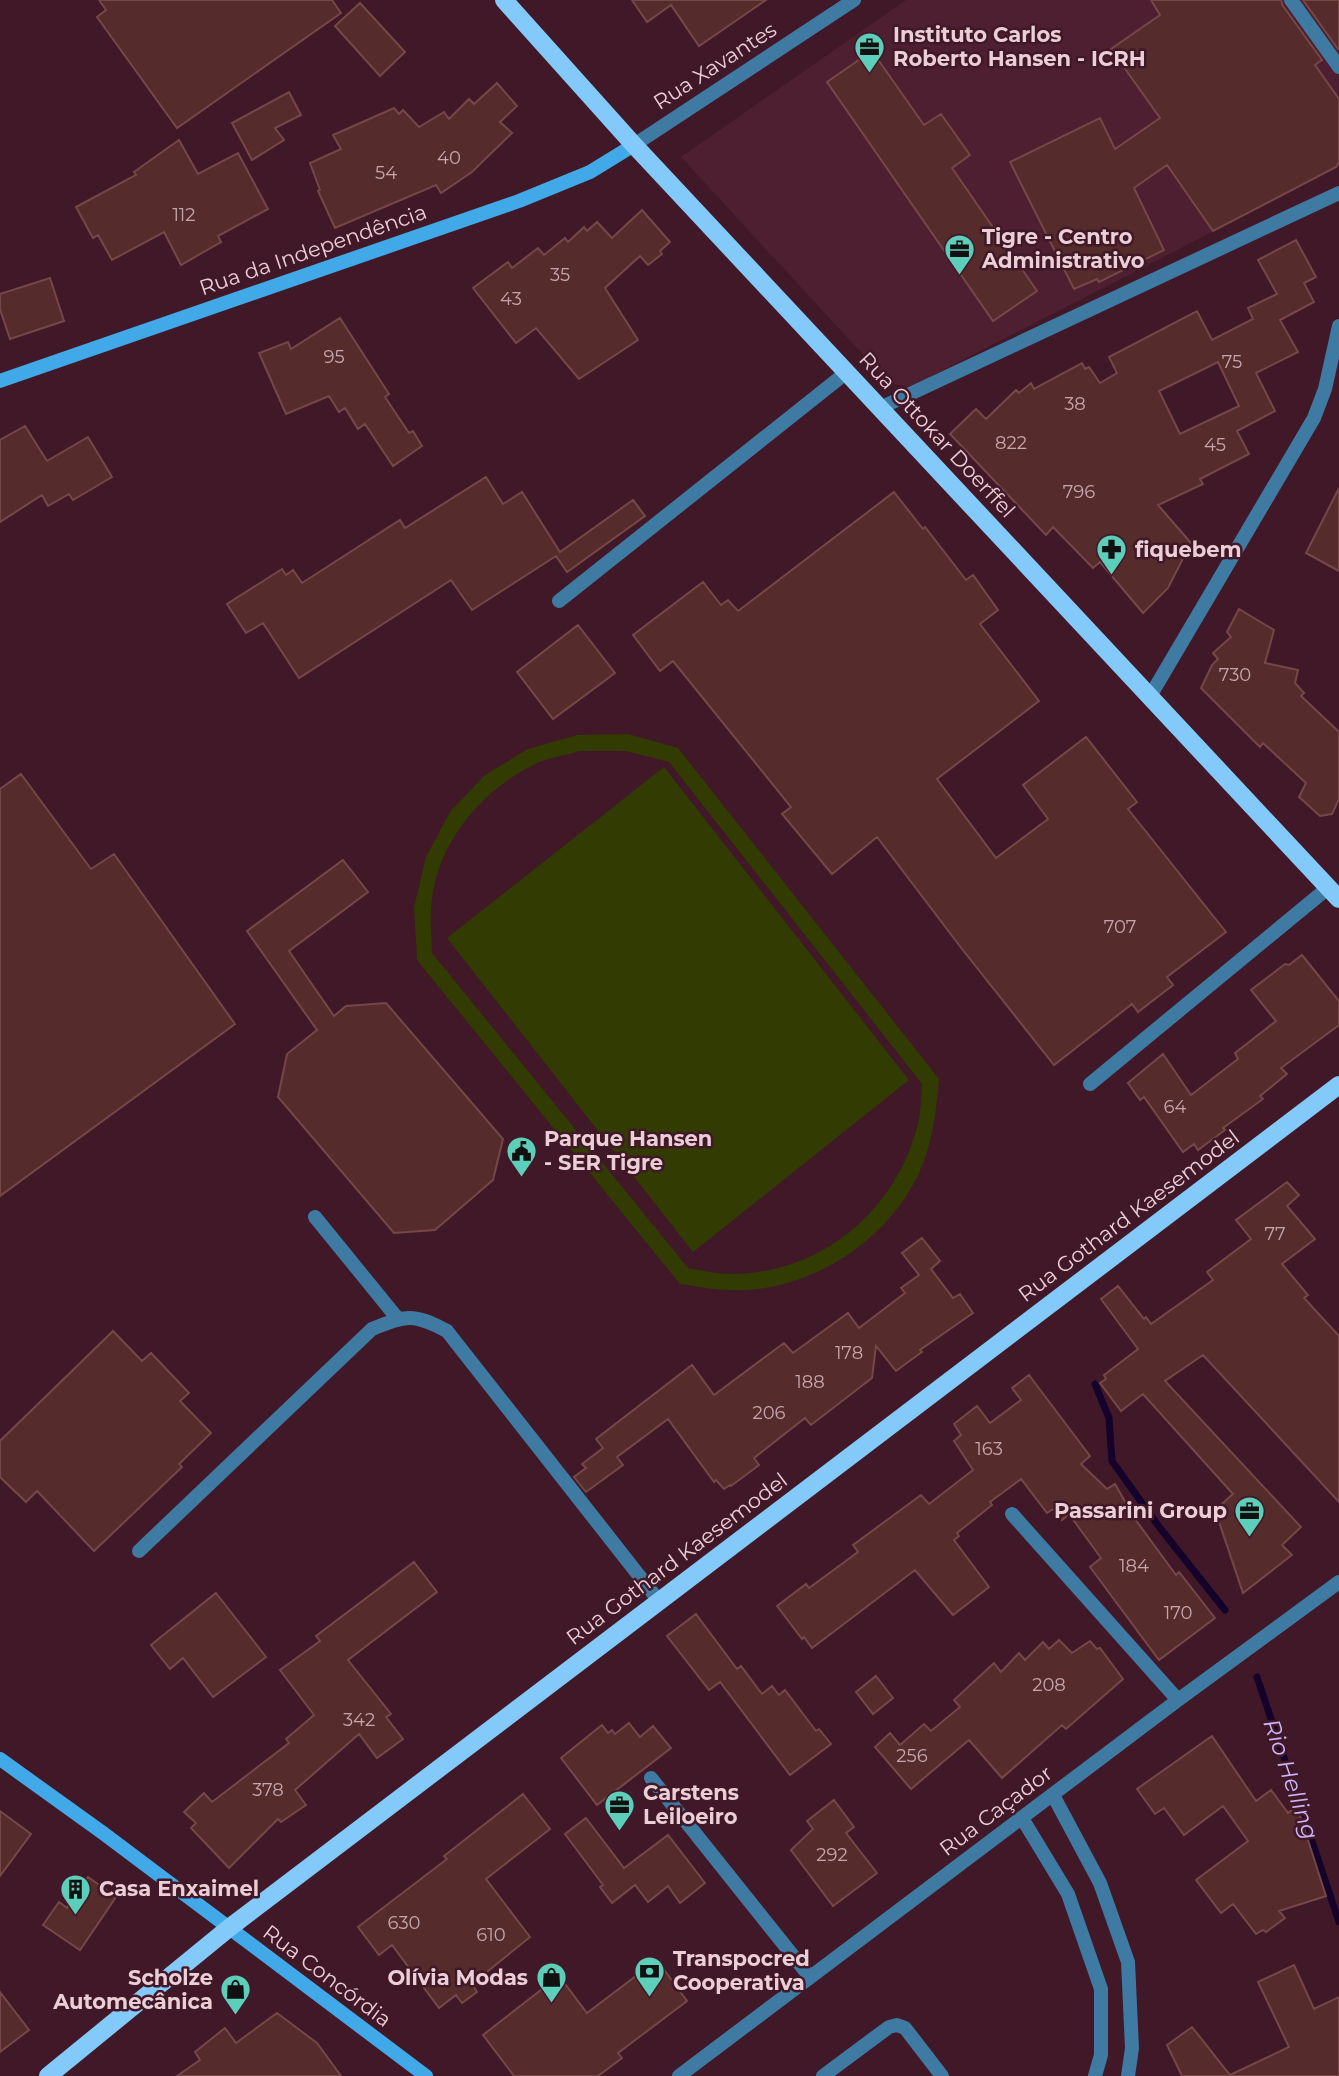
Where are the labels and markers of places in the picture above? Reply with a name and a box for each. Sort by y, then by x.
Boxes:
place label: Instituto Carlos Roberto Hansen - ICRH [893,22,1146,71]
office icon: Instituto Carlos Roberto Hansen - ICRH [853,30,887,74]
place label: Tigre - Centro Administrativo [981,224,1145,273]
office icon: Tigre - Centro Administrativo [942,232,976,276]
pharmacy icon: fiquebem [1095,533,1129,577]
place label: fiquebem [1135,537,1241,562]
place label: Parque Hansen - SER Tigre [544,1126,712,1175]
public building icon: Parque Hansen - SER Tigre [504,1134,538,1178]
office icon: Passarini Group [1233,1494,1267,1538]
place label: Passarini Group [1054,1498,1227,1523]
place label: Carstens Leiloeiro [643,1780,739,1829]
office icon: Carstens Leiloeiro [603,1788,637,1832]
building icon: Casa Enxaimel [59,1872,93,1916]
place label: Casa Enxaimel [99,1876,259,1901]
place label: Transpocred Cooperativa [673,1946,810,1995]
bank icon: Transpocred Cooperativa [633,1954,667,1998]
shop icon: Olívia Modas [534,1961,568,2005]
place label: Scholze Automecânica [52,1965,213,2014]
place label: Olívia Modas [387,1965,528,1990]
shop icon: Scholze Automecânica [219,1973,253,2017]

